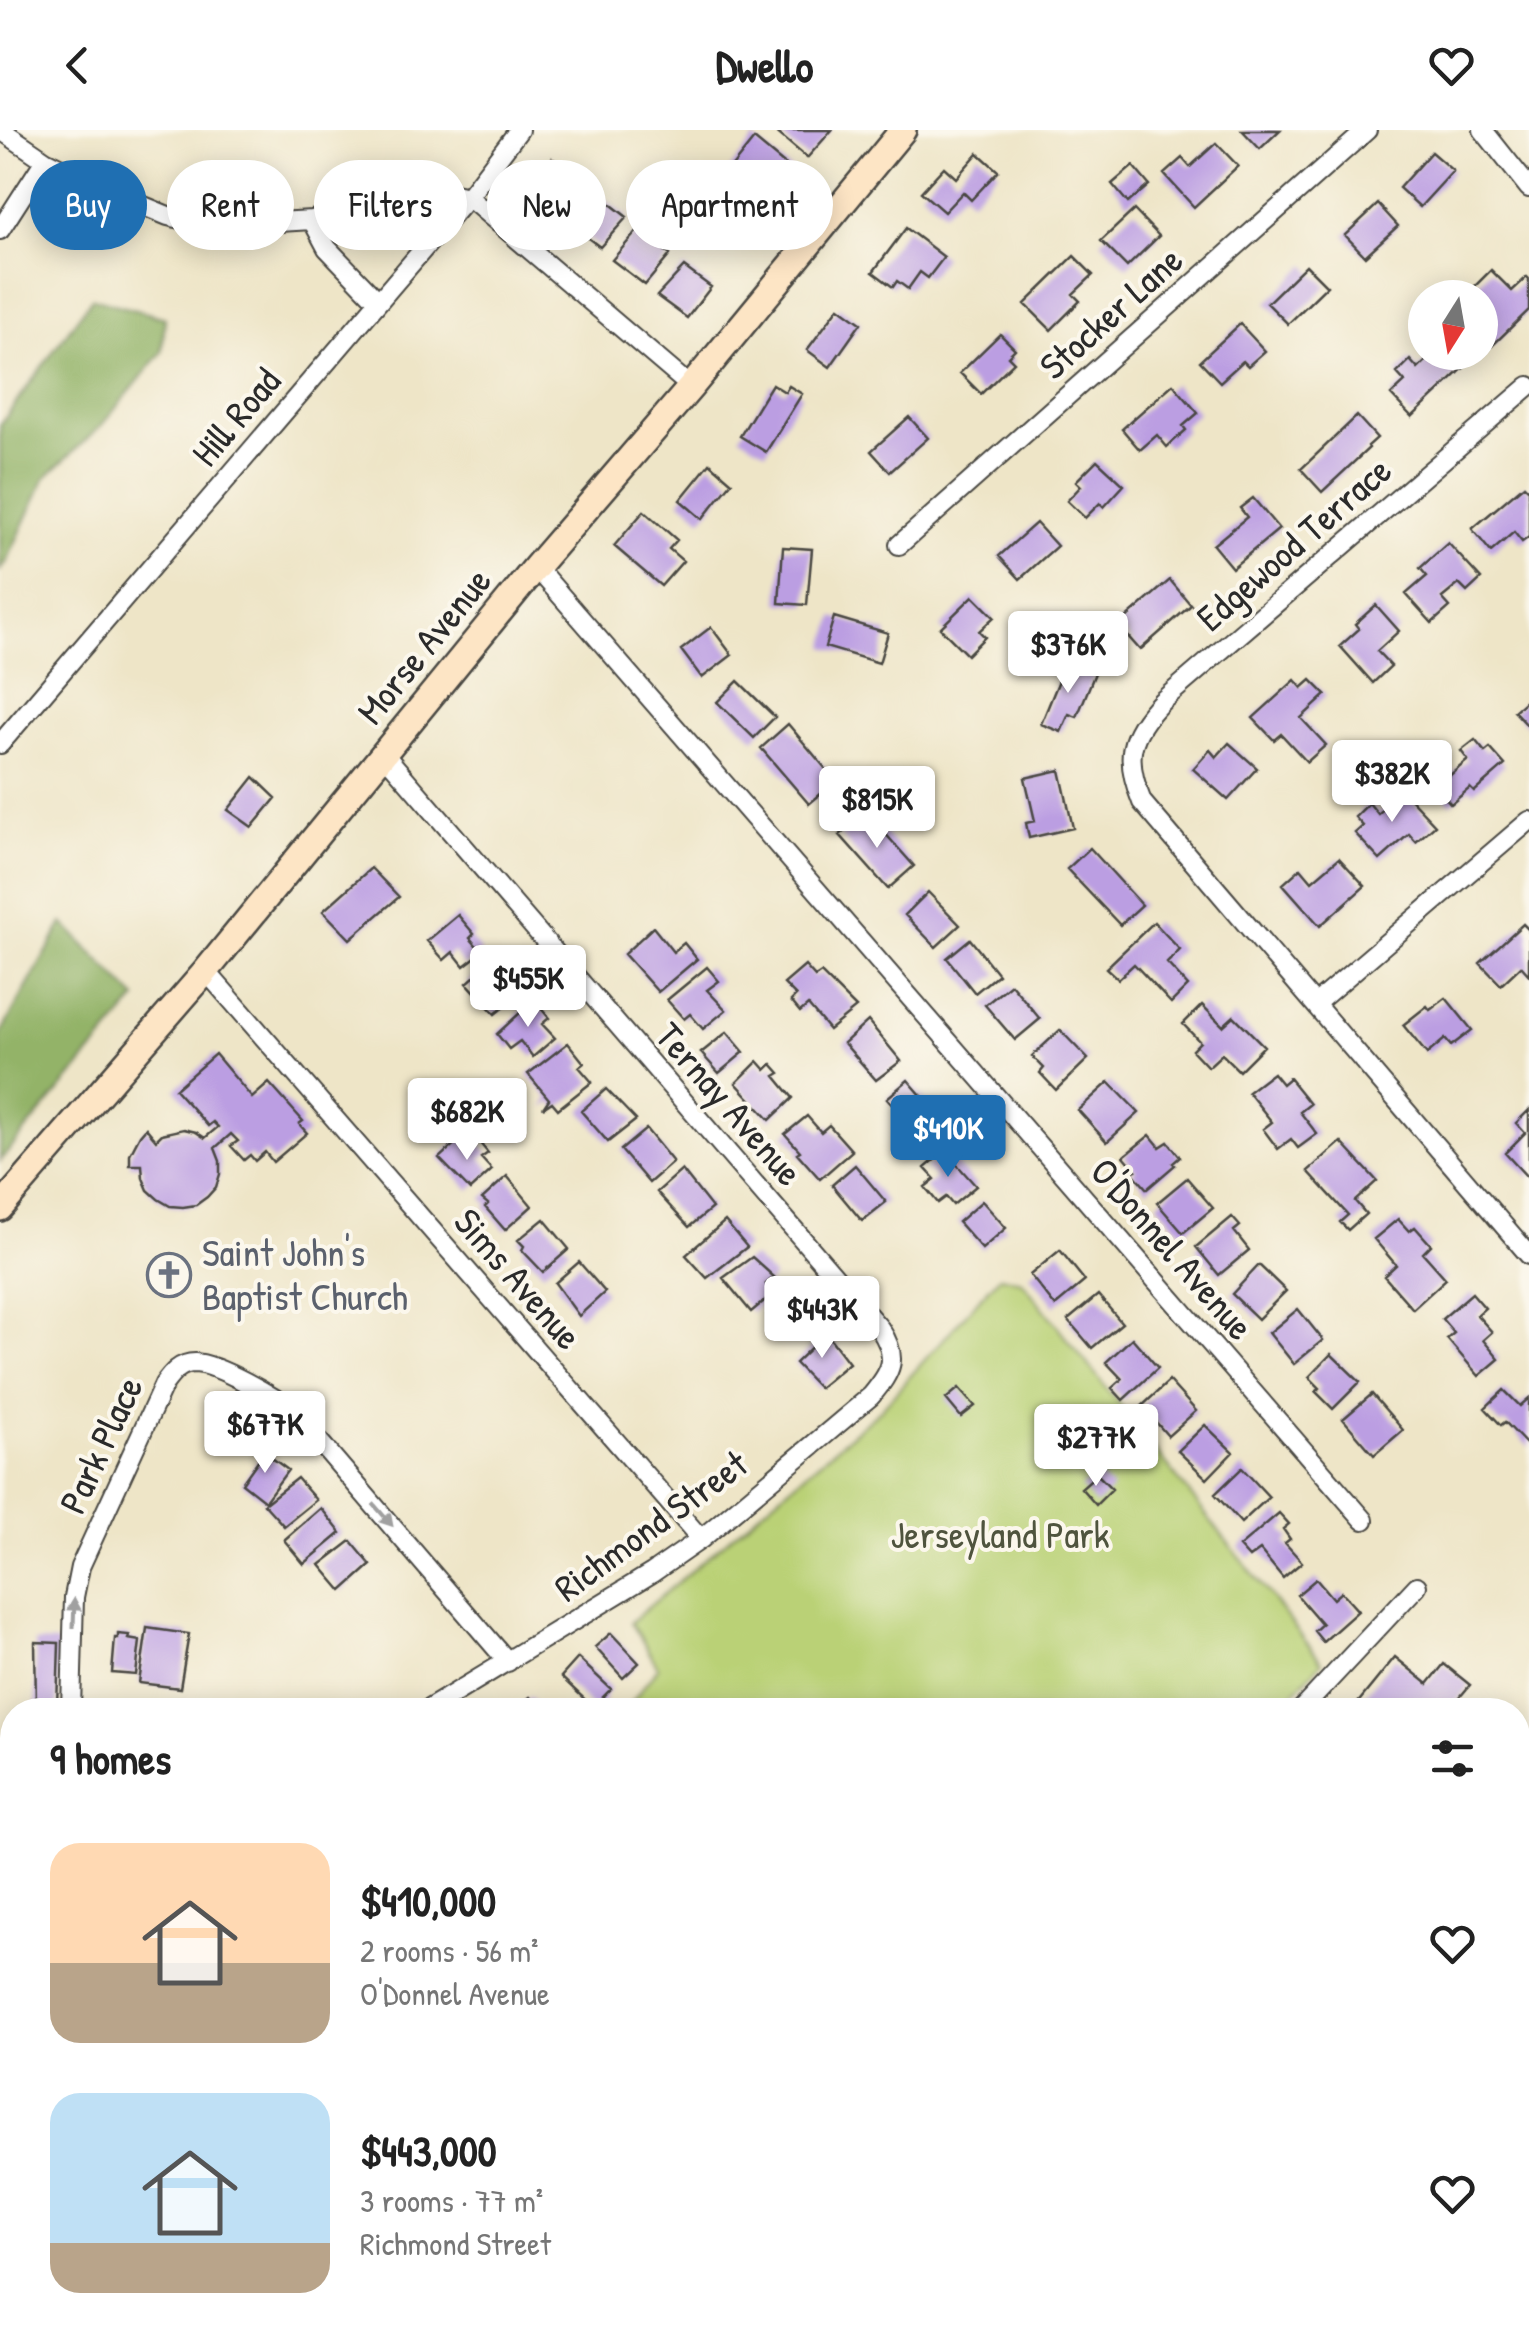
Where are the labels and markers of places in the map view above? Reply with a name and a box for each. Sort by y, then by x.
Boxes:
pin: $376K [998,611,1138,696]
pin: $382K [1322,740,1462,825]
pin: $815K [807,766,947,851]
pin: $455K [458,945,598,1030]
pin: $682K [397,1078,537,1163]
pin: $410K [878,1095,1018,1180]
place label: Saint John's Baptist Church [202,1226,408,1322]
church icon: Saint John's Baptist Church [146,1252,192,1298]
pin: $443K [752,1276,892,1361]
pin: $677K [195,1391,335,1476]
pin: $277K [1026,1404,1166,1489]

